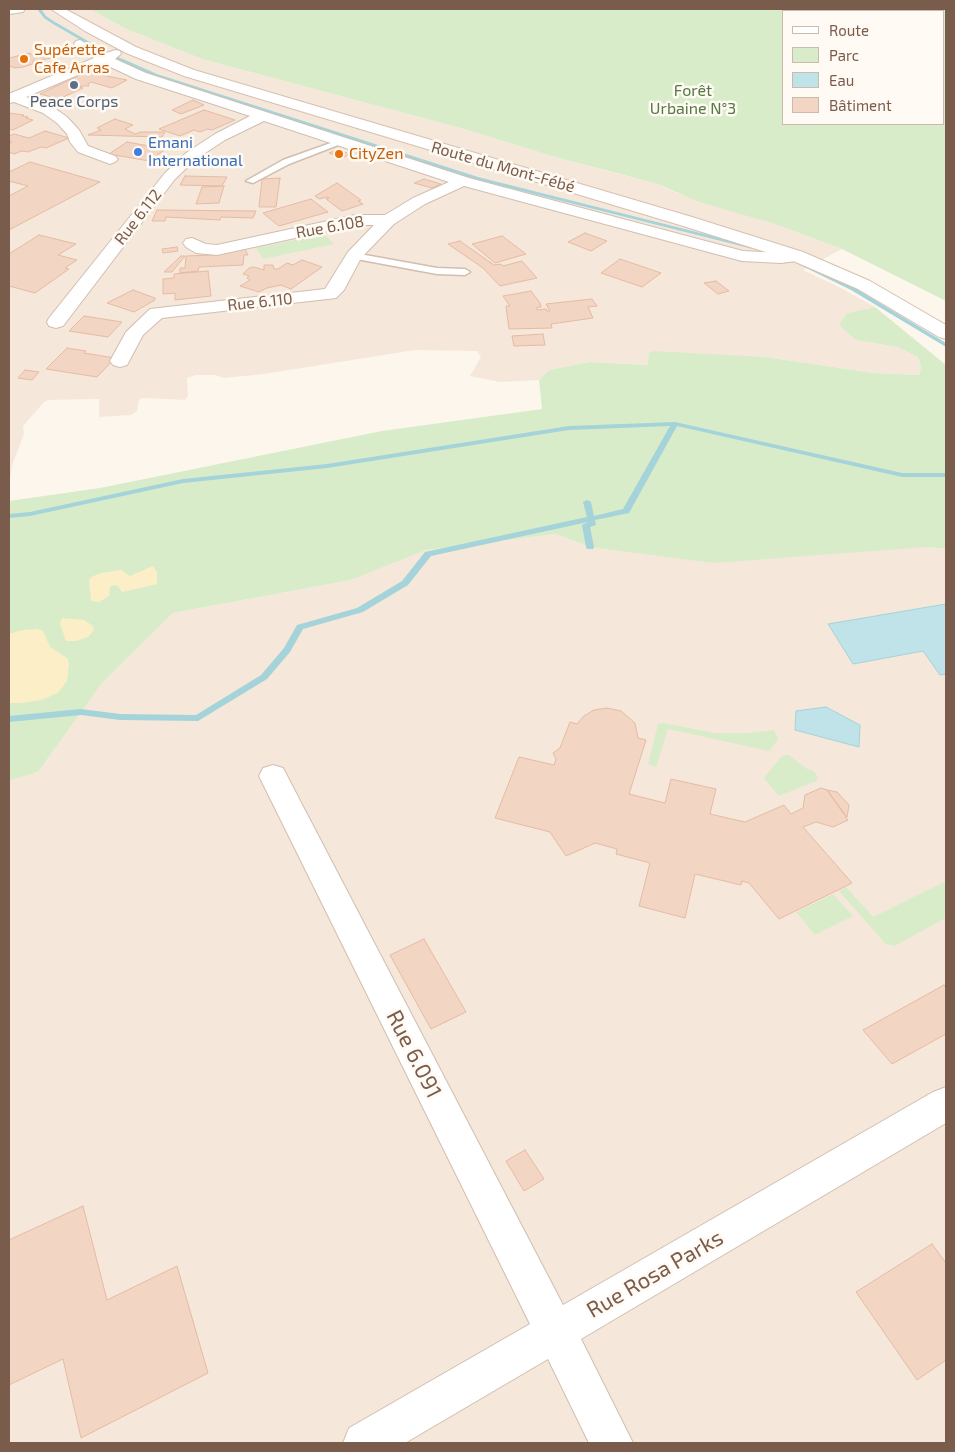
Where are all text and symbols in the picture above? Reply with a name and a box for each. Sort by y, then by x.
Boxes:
legend [782,10,945,125]
text: Route [829,21,869,39]
place label: Supérette Cafe Arras [34,40,110,78]
text: Parc [829,46,859,64]
marker: Supérette Cafe Arras [18,53,30,65]
text: Eau [829,71,854,89]
marker: Peace Corps [68,79,80,91]
park label: Forêt Urbaine N°3 [650,81,736,119]
place label: Peace Corps [30,92,118,112]
text: Bâtiment [829,96,892,114]
place label: Emani International [148,133,243,171]
street label: Route du Mont-Fébé [429,137,577,197]
place label: CityZen [349,144,403,164]
marker: Emani International [132,146,144,158]
marker: CityZen [333,148,345,160]
street label: Rue 6.112 [110,185,166,249]
street label: Rue 6.108 [294,212,366,242]
street label: Rue 6.110 [226,289,294,315]
street label: Rue 6.091 [381,1006,447,1102]
street label: Rue Rosa Parks [582,1224,728,1324]

